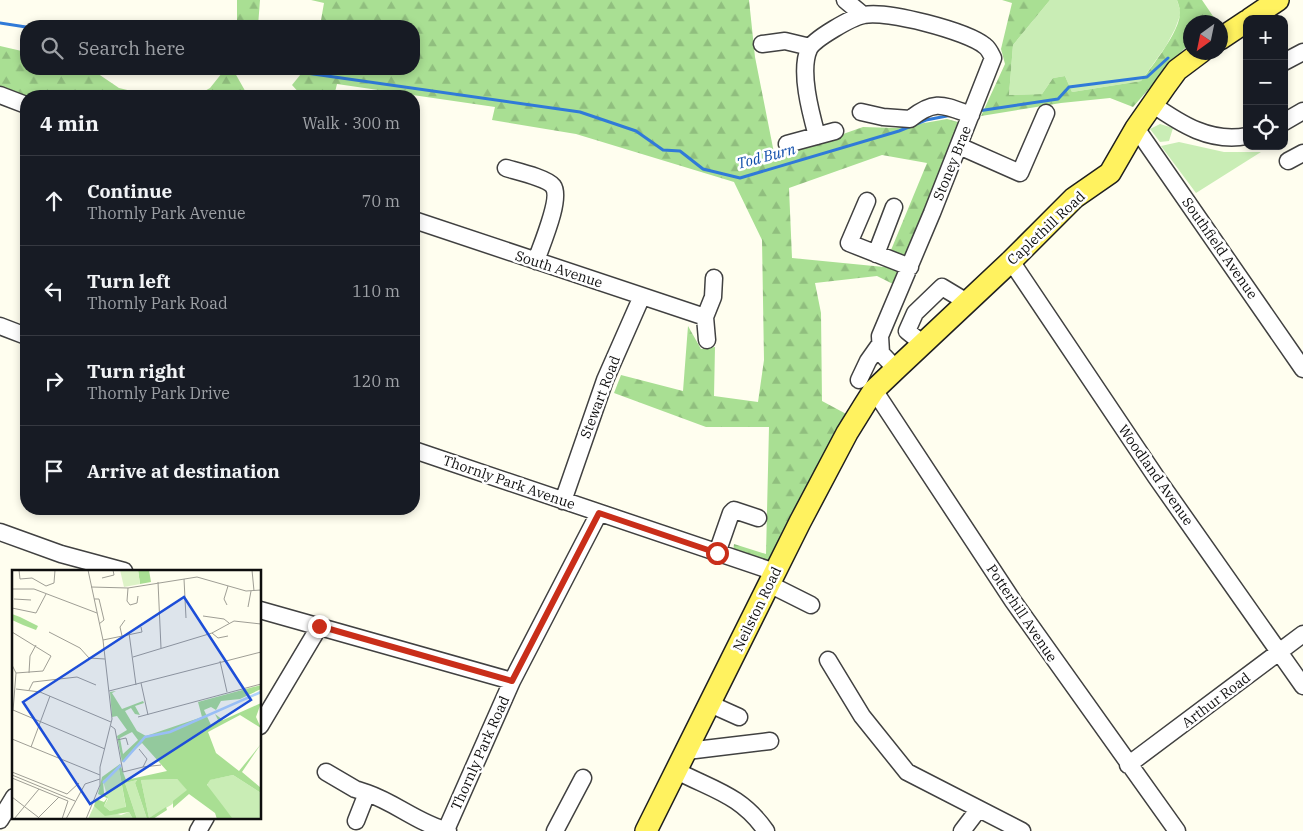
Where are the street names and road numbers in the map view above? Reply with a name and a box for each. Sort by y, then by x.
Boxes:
street label: Stoney Brae [929,123,975,203]
street label: Caplethill Road [1003,187,1089,269]
street label: Southfield Avenue [1178,194,1262,302]
street label: South Avenue [513,246,605,292]
street label: Stewart Road [576,353,624,441]
street label: Woodland Avenue [1114,421,1198,529]
street label: Thornly Park Avenue [440,451,578,513]
street label: Potterhill Avenue [983,561,1061,665]
street label: Neilston Road [729,563,785,654]
street label: Arthur Road [1178,668,1254,732]
street label: Thornly Park Road [447,693,513,813]

